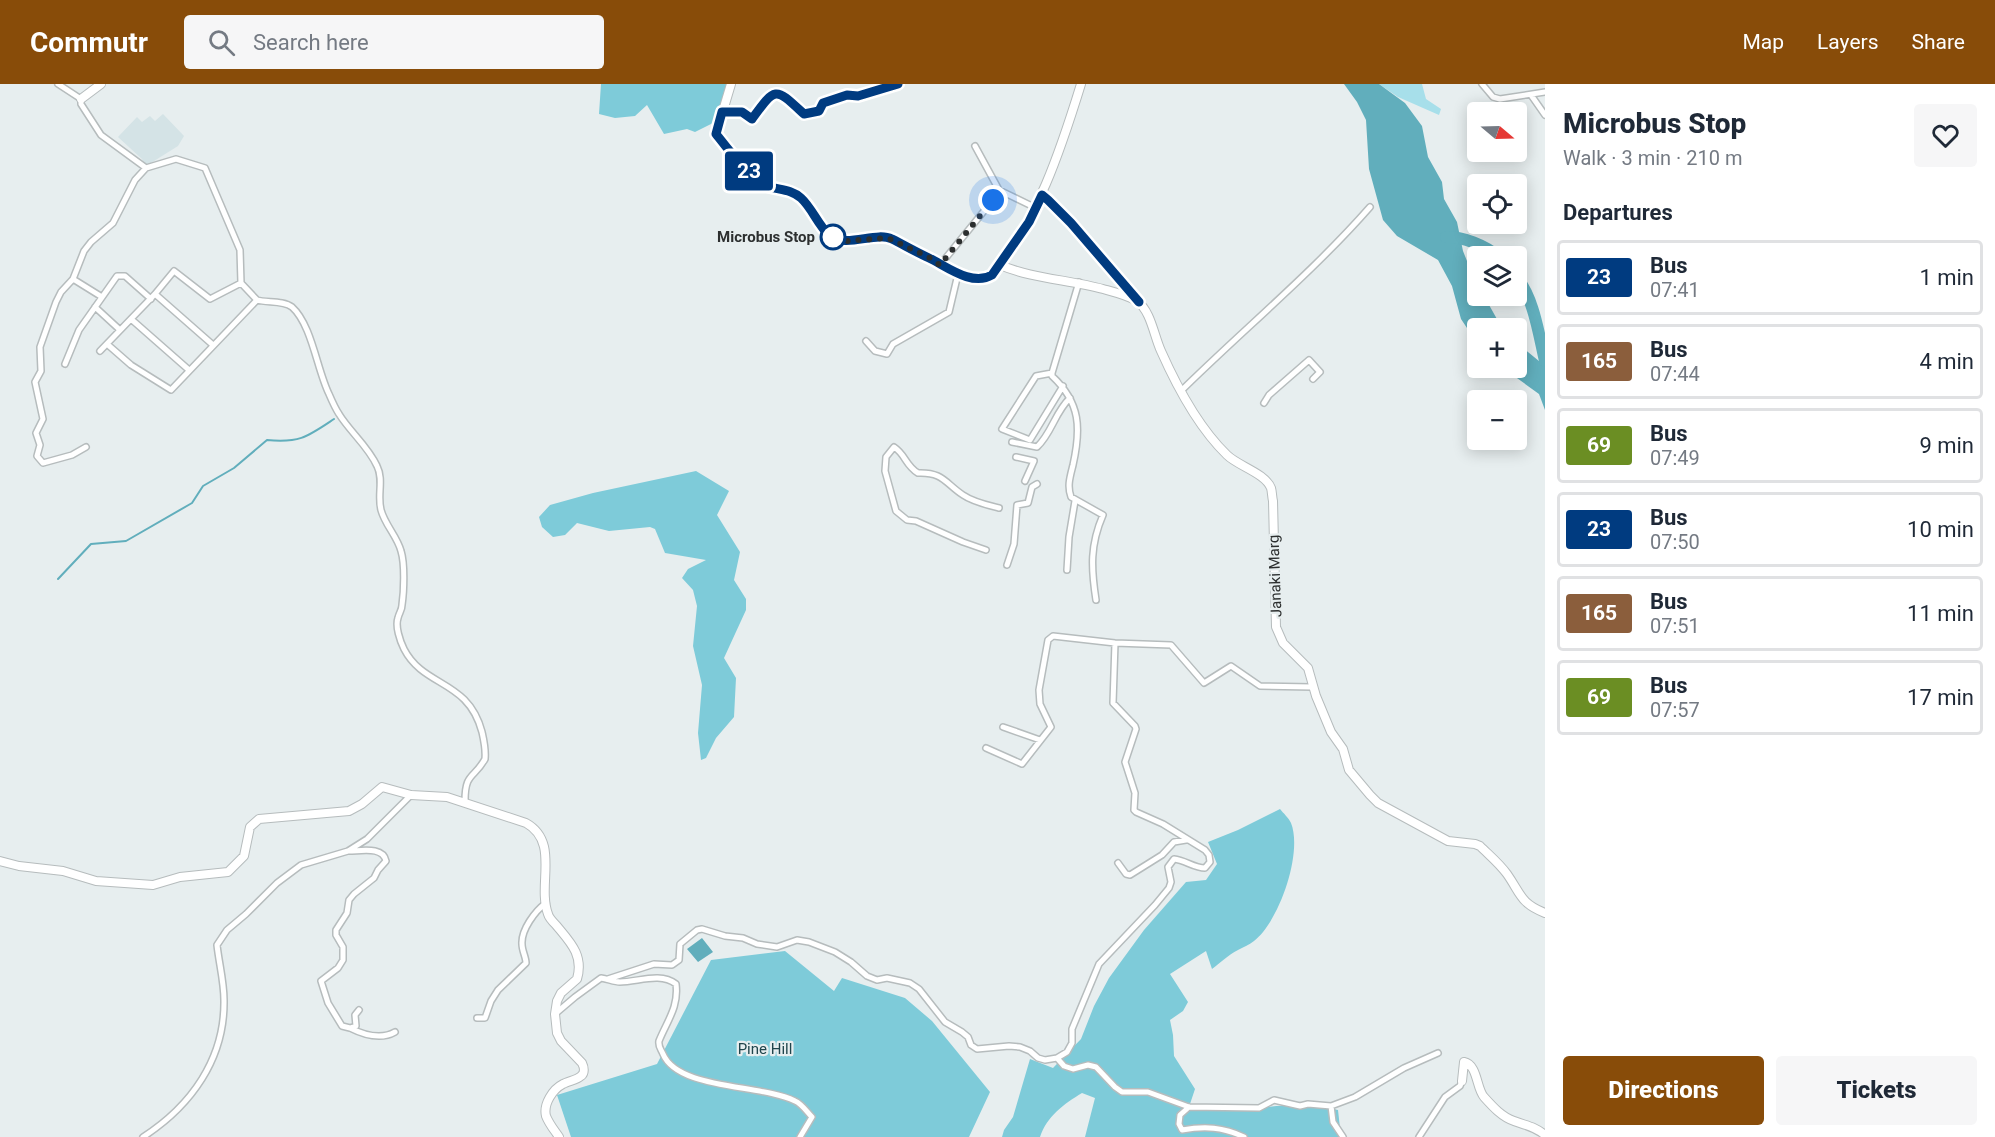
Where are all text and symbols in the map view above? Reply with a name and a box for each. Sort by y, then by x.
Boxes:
search box [184,15,604,69]
text: Commutr [30,26,148,59]
icon: search [205,26,238,59]
text: Search here [253,30,369,55]
text: Map [1742,30,1784,54]
text: Layers [1817,30,1878,54]
text: Share [1911,30,1965,54]
north arrow [1467,102,1527,162]
map controls [1467,102,1527,450]
button: heart [1914,104,1977,167]
text: Microbus Stop [1563,107,1746,140]
text: Walk · 3 min · 210 m [1563,146,1742,170]
line badge: 23 [722,152,776,190]
text: 23 [737,159,761,183]
button: locate [1467,174,1527,234]
your location [978,185,1008,215]
text: Departures [1563,200,1673,225]
marker: Microbus Stop [820,224,846,250]
place label: Microbus Stop [717,228,815,246]
button: layers [1467,246,1527,306]
text: Bus [1650,253,1688,278]
text: 23 [1587,265,1611,289]
text: 1 min [1919,265,1974,290]
text: 07:41 [1650,278,1700,302]
button: + [1467,318,1527,378]
text: Bus [1650,337,1688,362]
text: 165 [1581,349,1617,373]
text: 4 min [1919,349,1974,374]
text: 07:44 [1650,362,1700,386]
button: − [1467,390,1527,450]
text: Bus [1650,421,1688,446]
text: 69 [1587,433,1611,457]
text: 9 min [1919,433,1974,458]
text: 07:49 [1650,446,1700,470]
text: Bus [1650,505,1688,530]
text: 23 [1587,517,1611,541]
text: 10 min [1907,517,1974,542]
text: 07:50 [1650,530,1700,554]
street label: Janaki Marg [1265,534,1285,618]
text: Bus [1650,589,1688,614]
text: 165 [1581,601,1617,625]
text: 11 min [1907,601,1974,626]
text: 07:51 [1650,614,1700,638]
text: Bus [1650,673,1688,698]
text: 69 [1587,685,1611,709]
text: 17 min [1907,685,1974,710]
text: 07:57 [1650,698,1700,722]
park label: Pine Hill [738,1040,792,1058]
button: Directions [1563,1056,1764,1125]
button: Tickets [1776,1056,1977,1125]

